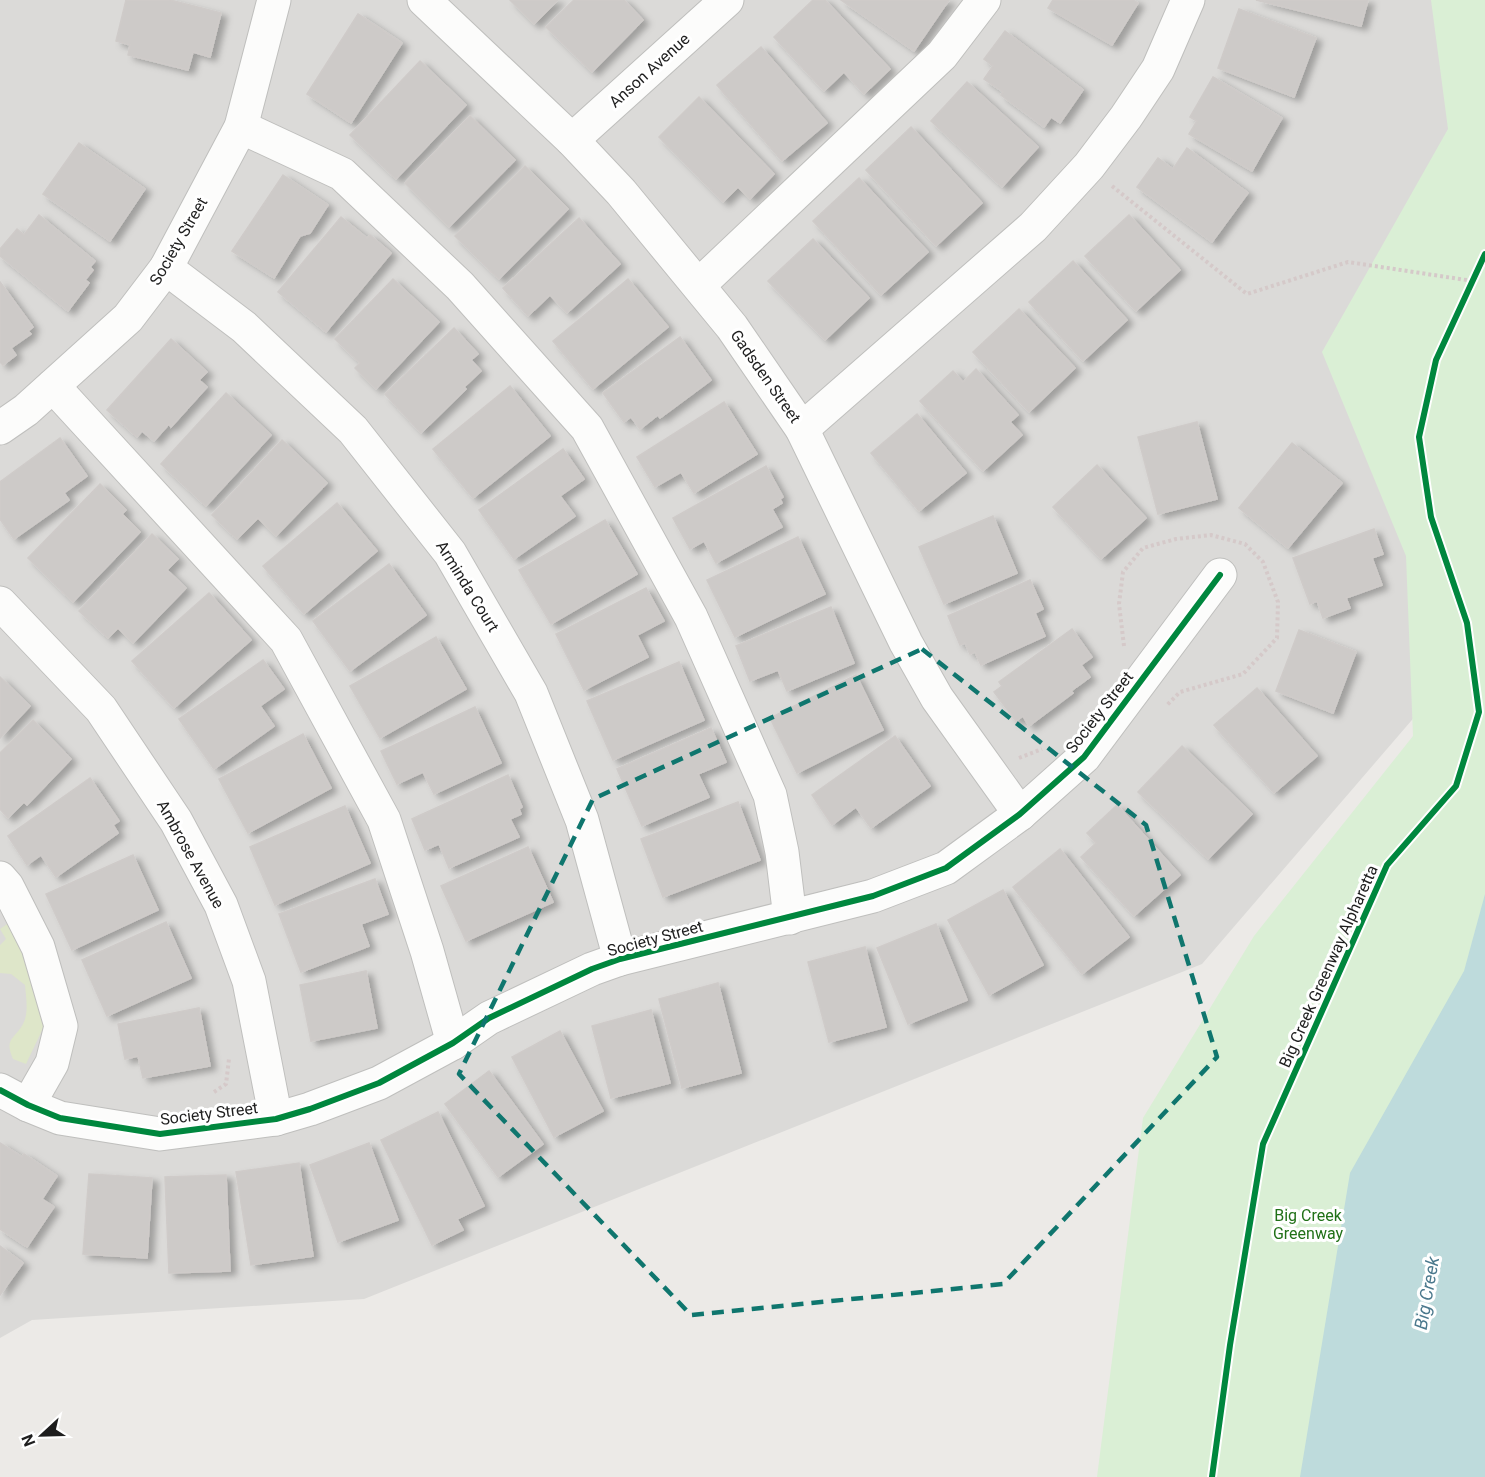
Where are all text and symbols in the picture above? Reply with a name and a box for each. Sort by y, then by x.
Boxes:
street label: Anson Avenue [605,29,694,111]
street label: Society Street [146,194,211,289]
street label: Gadsden Street [726,326,805,427]
street label: Arminda Court [432,537,503,635]
street label: Society Street [1062,668,1137,757]
street label: Ambrose Avenue [153,797,228,912]
street label: Big Creek Greenway Alpharetta [1275,862,1382,1070]
street label: Society Street [605,917,705,960]
street label: Society Street [159,1098,259,1129]
park label: Big Creek Greenway [1273,1206,1344,1243]
water label: Big Creek [1410,1254,1443,1331]
north arrow [12,1405,72,1465]
text: N [18,1432,39,1449]

